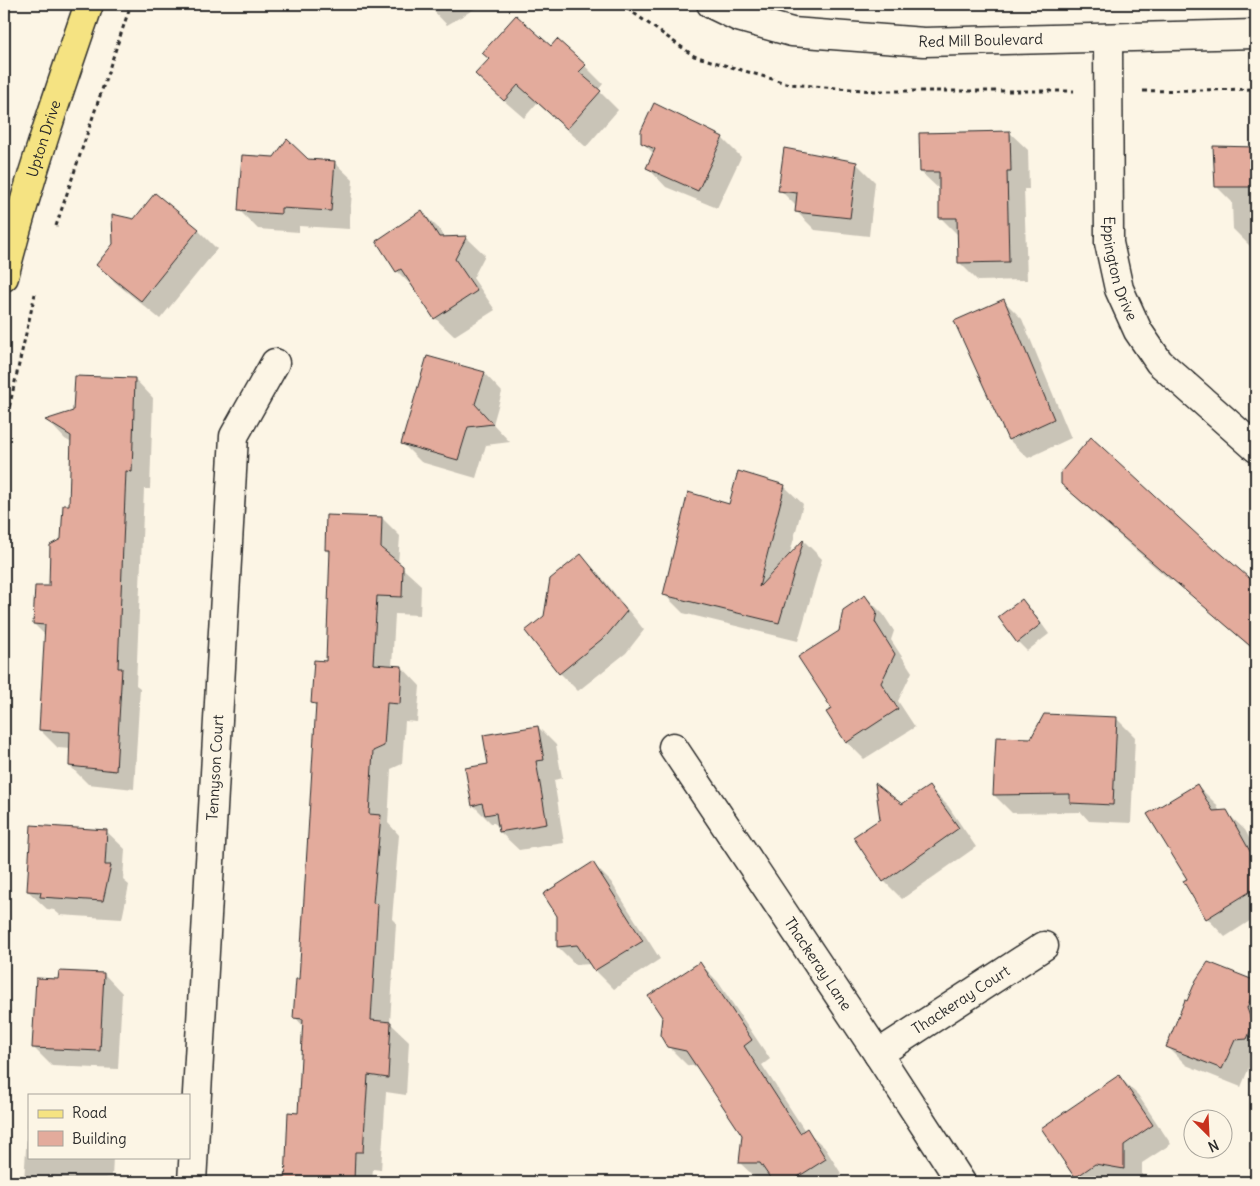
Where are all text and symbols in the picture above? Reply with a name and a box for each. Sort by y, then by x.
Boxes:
street label: Red Mill Boulevard [918,29,1043,51]
street label: Upton Drive [22,98,65,179]
street label: Eppington Drive [1100,216,1142,323]
street label: Tennyson Court [202,714,227,821]
street label: Thackeray Lane [780,913,856,1014]
street label: Thackeray Court [908,961,1013,1038]
legend [28,1094,190,1158]
text: Road [72,1103,107,1122]
north arrow [1182,1108,1232,1158]
text: Building [72,1129,127,1148]
text: N [1205,1136,1221,1156]

